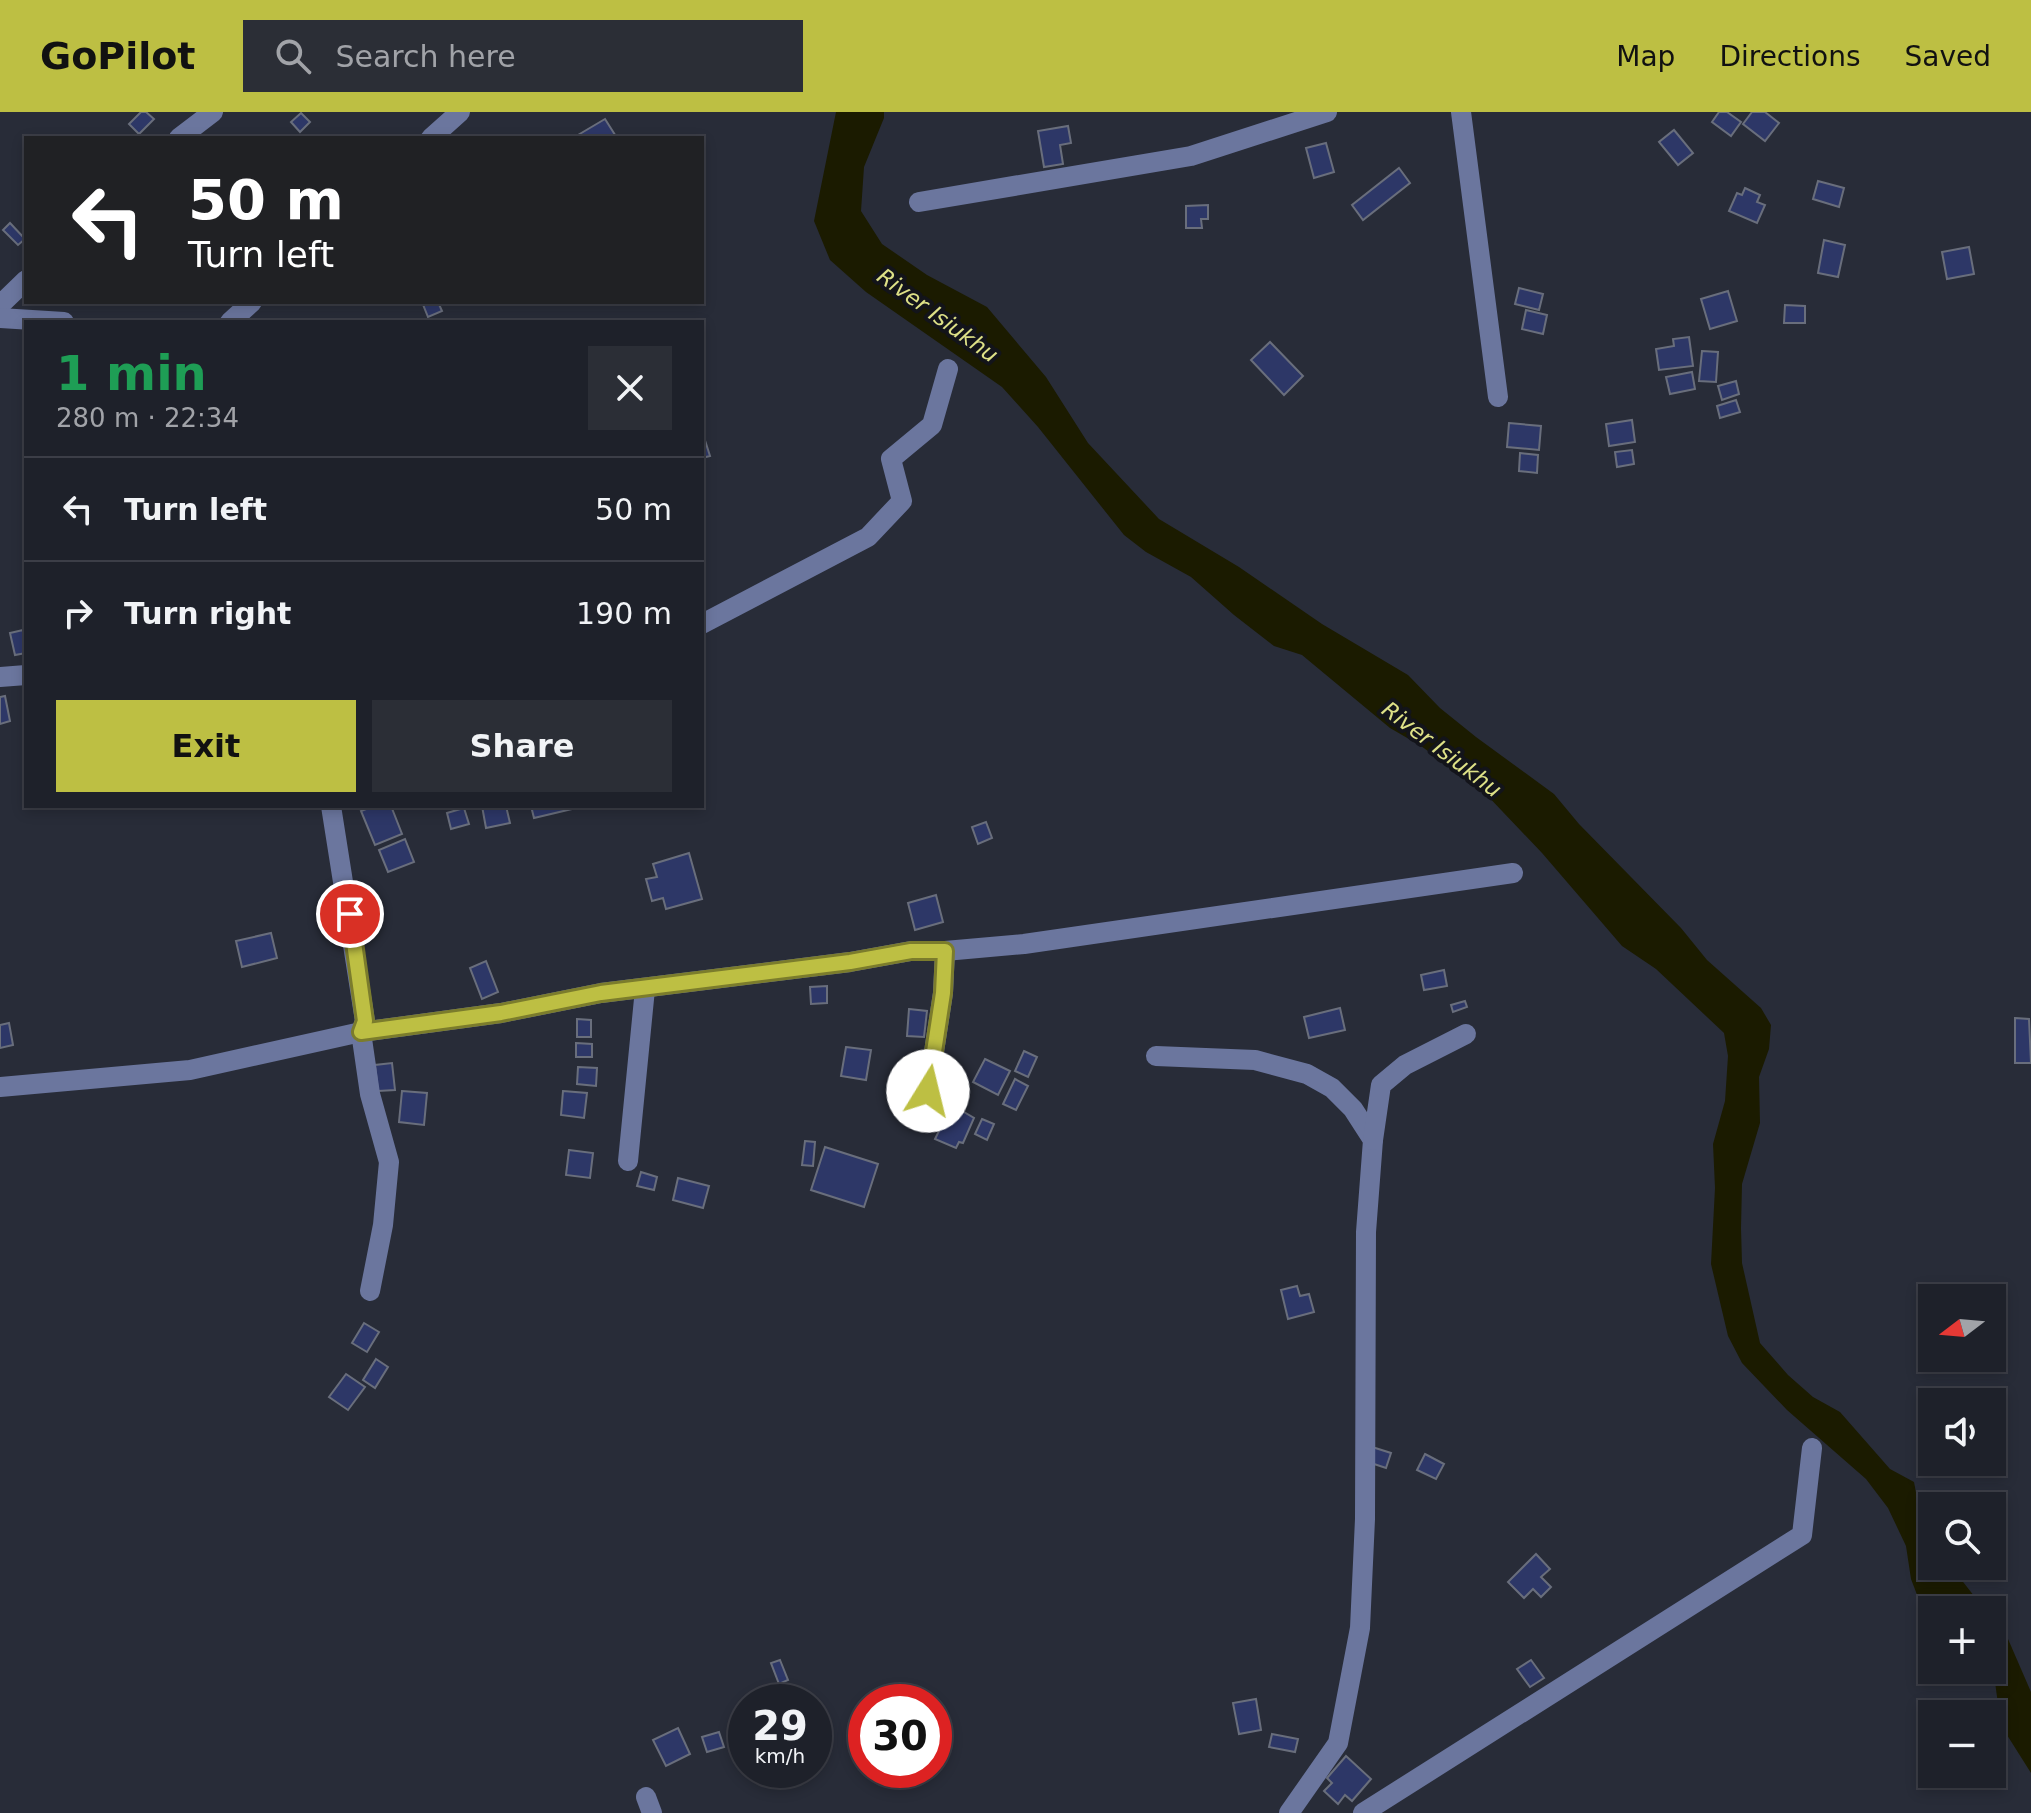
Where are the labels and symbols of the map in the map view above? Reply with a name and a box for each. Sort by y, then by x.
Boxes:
water label: River Isiukhu [873,263,1003,367]
water label: River Isiukhu [1377,696,1506,802]
pin [316,880,384,948]
position arrow [886,1049,970,1133]
north arrow [1918,1284,2006,1372]
speed limit sign: 30 [848,1684,952,1788]

